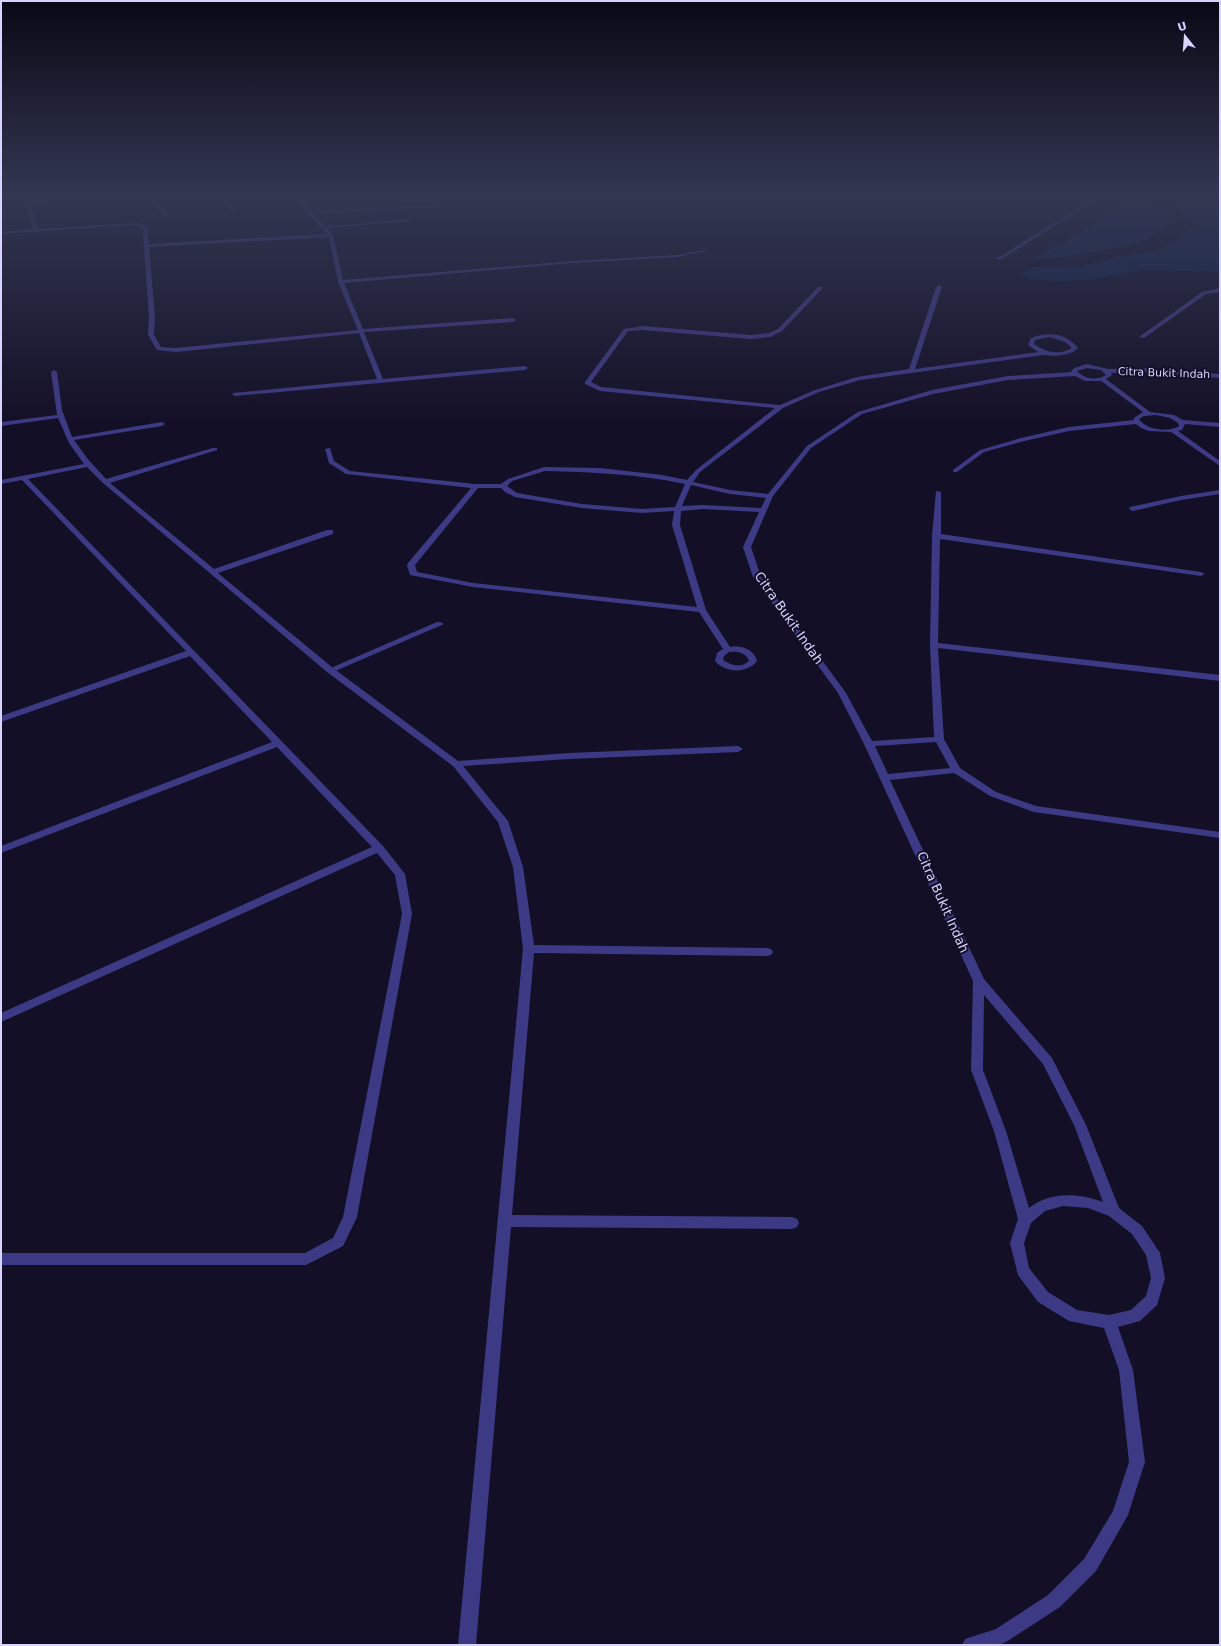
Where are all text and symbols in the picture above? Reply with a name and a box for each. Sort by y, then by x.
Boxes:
north arrow [1165,16,1205,56]
text: U [1176,19,1188,34]
street label: Citra Bukit Indah [1118,365,1210,381]
street label: Citra Bukit Indah [752,569,826,667]
street label: Citra Bukit Indah [914,849,972,955]

